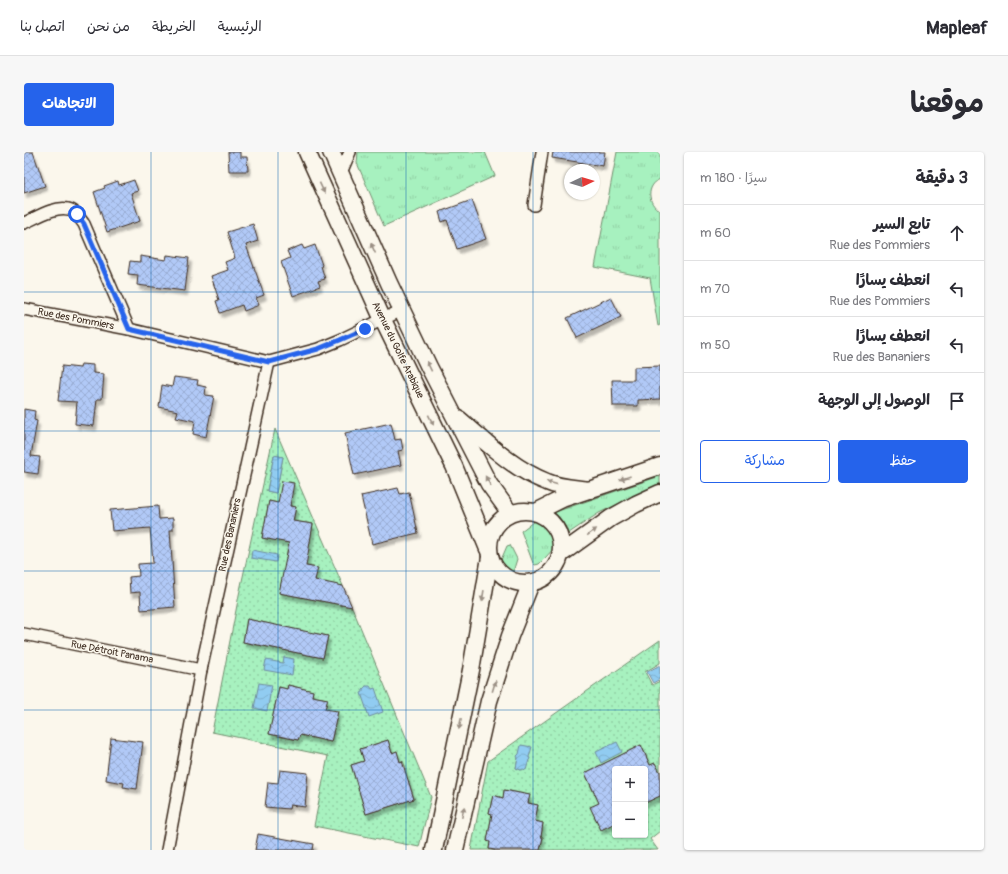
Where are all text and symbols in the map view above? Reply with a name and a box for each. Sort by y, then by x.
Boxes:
text: Mapleaf [926,16,988,40]
text: اتصل بنا [20,18,65,35]
text: من نحن [87,18,130,35]
text: الخريطة [152,18,196,35]
text: الرئيسية [218,18,262,35]
button: الاتجاهات [24,83,114,126]
text: موقعنا [910,86,984,121]
north arrow [564,164,600,200]
text: 3 دقيقة [916,167,968,188]
text: سيرًا · 180 m [700,170,767,186]
one-way arrow [320,182,326,194]
route start [68,205,86,223]
text: تابع السير [873,215,930,234]
icon: ahead [946,222,968,244]
text: 60 m [700,225,731,241]
text: Rue des Pommiers [829,237,930,253]
one-way arrow [370,243,376,254]
text: انعطف يسارًا [856,271,930,290]
icon: left [946,278,968,300]
text: 70 m [700,281,730,297]
text: Rue des Pommiers [829,293,930,309]
street label: Avenue du Golfe Arabique [369,300,427,400]
street label: Rue des Pommiers [37,306,116,332]
route end [356,320,374,338]
text: انعطف يسارًا [856,327,930,346]
icon: left [946,334,968,356]
text: 50 m [700,337,730,353]
text: Rue des Bananiers [833,349,930,365]
one-way arrow [426,360,432,372]
icon: arrive [946,390,968,412]
text: الوصول إلى الوجهة [818,391,930,410]
one-way arrow [428,414,434,425]
button: مشاركة [700,440,830,483]
button: حفظ [838,440,968,483]
one-way arrow [619,475,631,481]
one-way arrow [485,476,491,487]
one-way arrow [545,480,557,486]
street label: Rue des Bananiers [216,497,244,573]
one-way arrow [587,528,597,536]
one-way arrow [480,590,486,602]
street label: Rue Détroit Panama [70,638,155,666]
one-way arrow [491,679,497,691]
one-way arrow [456,718,462,730]
map controls [612,766,648,838]
button: + [612,766,648,802]
button: − [612,802,648,838]
one-way arrow [461,806,467,818]

